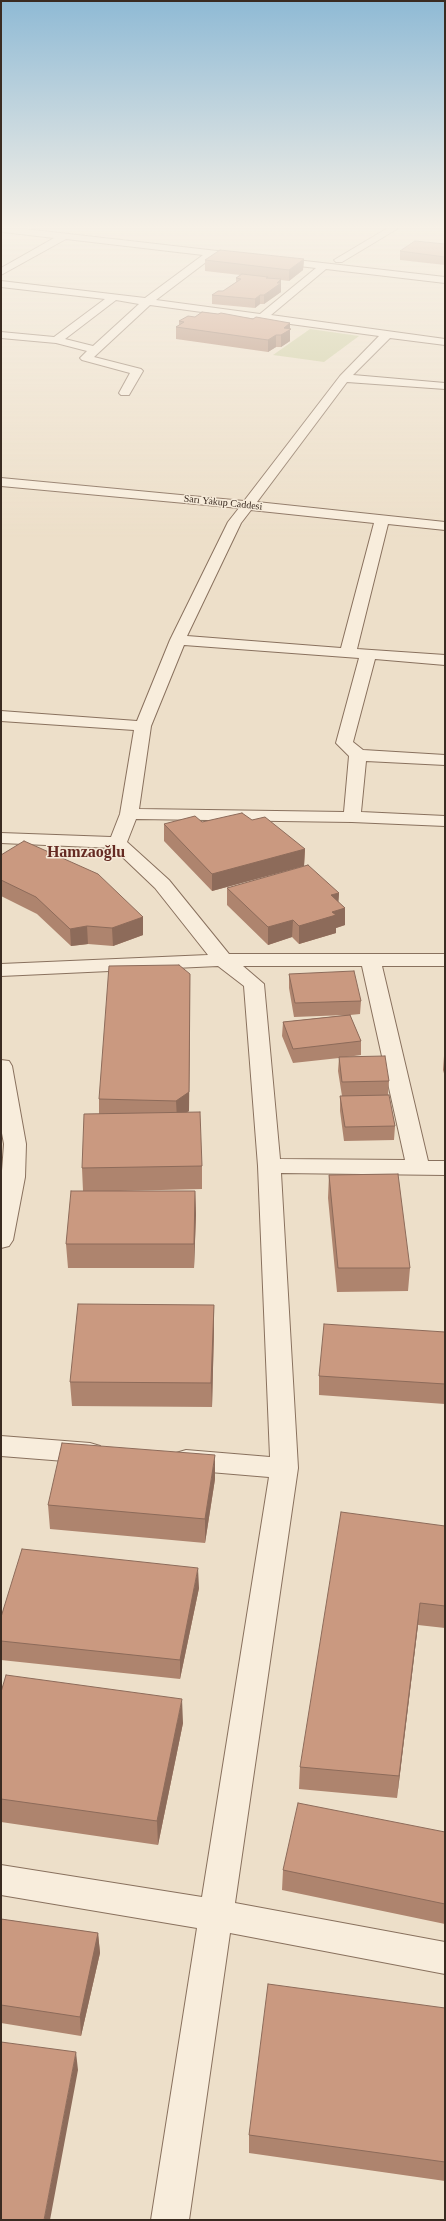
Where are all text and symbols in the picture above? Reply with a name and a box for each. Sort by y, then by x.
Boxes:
street label: Sarı Yakup Caddesi [183,493,263,513]
district label: Hamzaoğlu [47,843,125,863]

